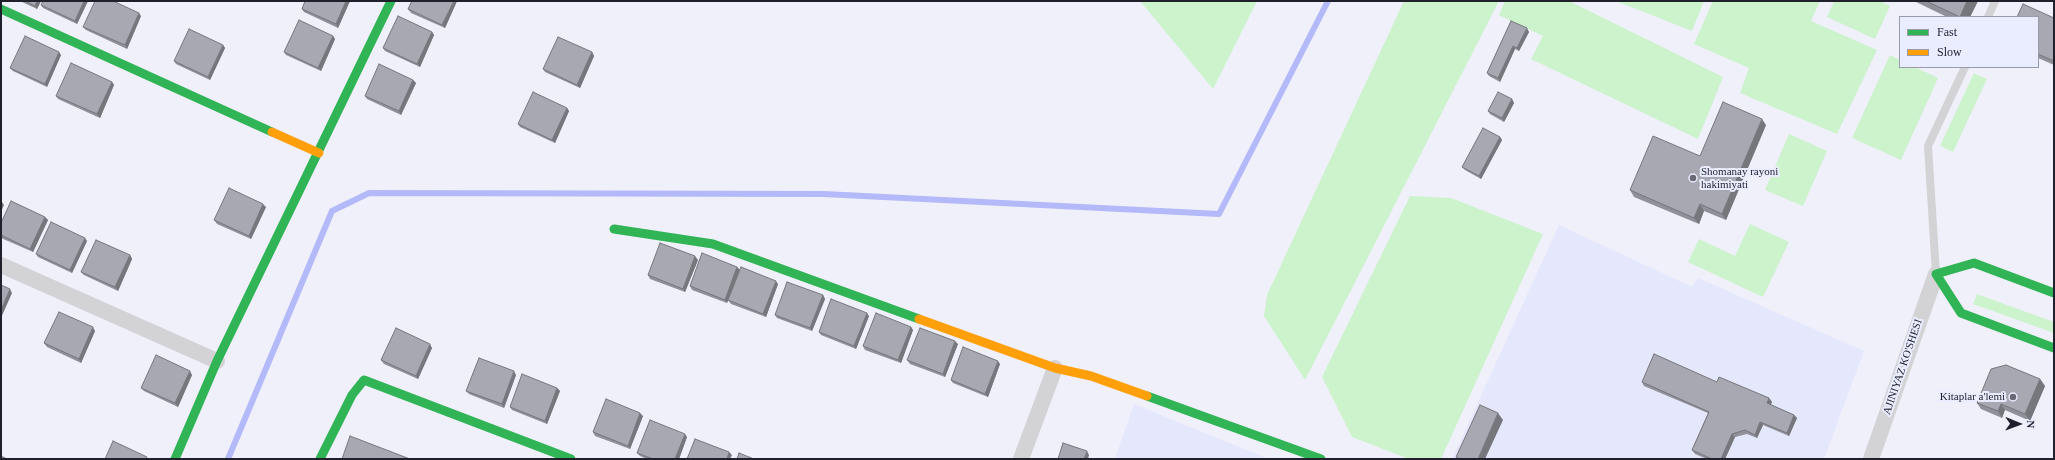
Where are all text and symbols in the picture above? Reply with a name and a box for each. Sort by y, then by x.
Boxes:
legend [1899,16,2039,68]
text: Fast [1937,25,1957,39]
text: Slow [1937,45,1962,59]
place label: Shomanay rayoni hakimiyati [1701,165,1778,191]
marker: Shomanay rayoni hakimiyati [1688,173,1698,183]
street label: AJINIYAZ KO'SHESI [1880,318,1926,416]
place label: Kitaplar a'lemi [1940,390,2005,404]
marker: Kitaplar a'lemi [2008,392,2018,402]
north arrow [1999,404,2039,444]
text: N [2025,420,2037,428]

